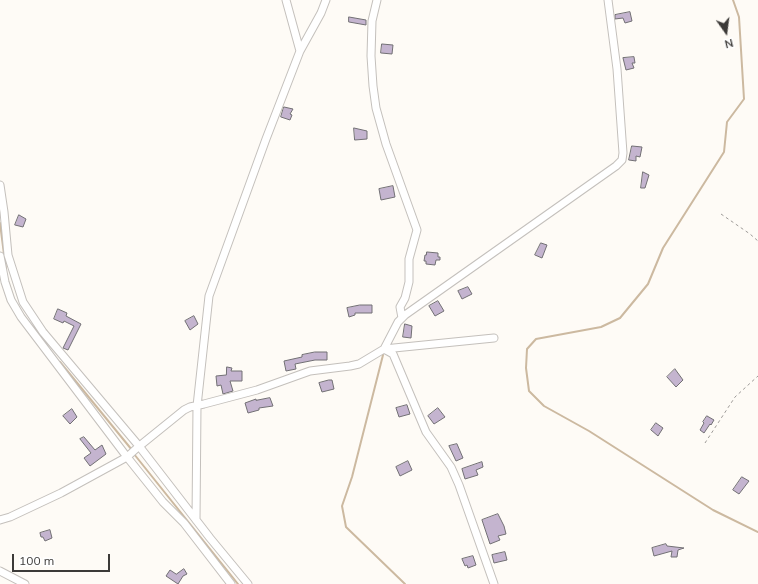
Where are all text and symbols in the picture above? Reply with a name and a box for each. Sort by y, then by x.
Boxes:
north arrow [706,12,746,52]
text: N [723,36,735,51]
scale bar [14,546,112,572]
text: 100 m [19,553,54,568]

